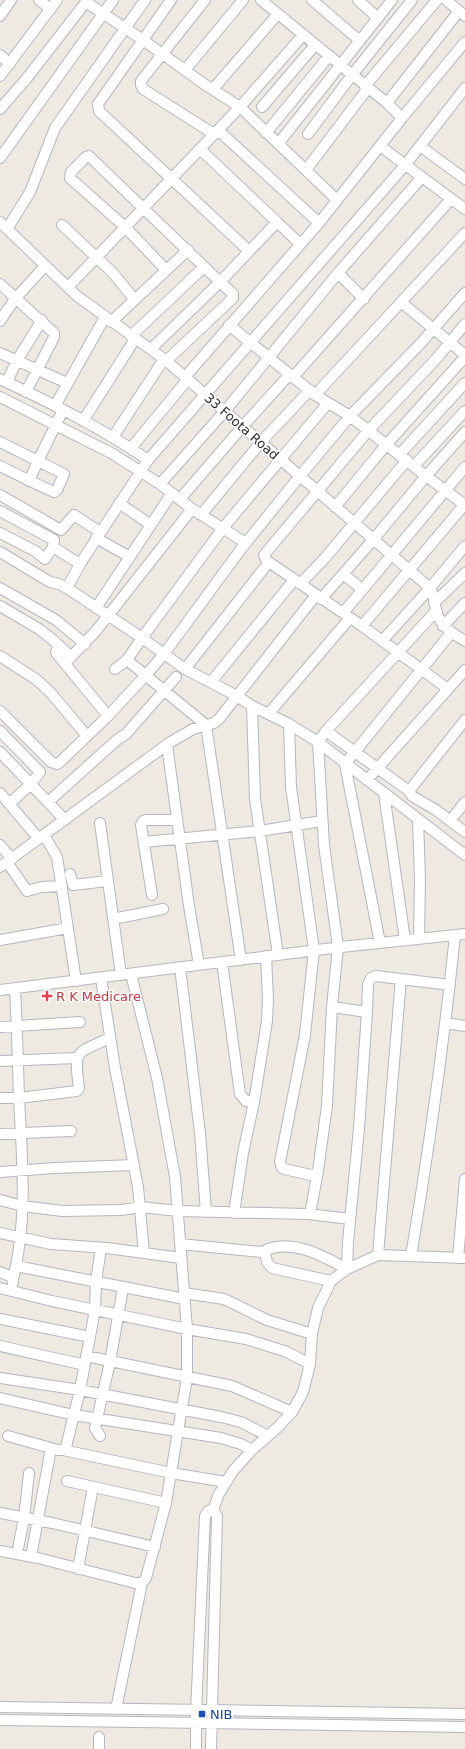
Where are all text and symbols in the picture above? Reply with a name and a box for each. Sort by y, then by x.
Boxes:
street label: 33 Foota Road [201,390,282,463]
place label: R K Medicare [56,989,141,1004]
marker: R K Medicare [41,990,53,1002]
place label: NIB [210,1707,232,1722]
marker: NIB [197,1709,207,1719]

